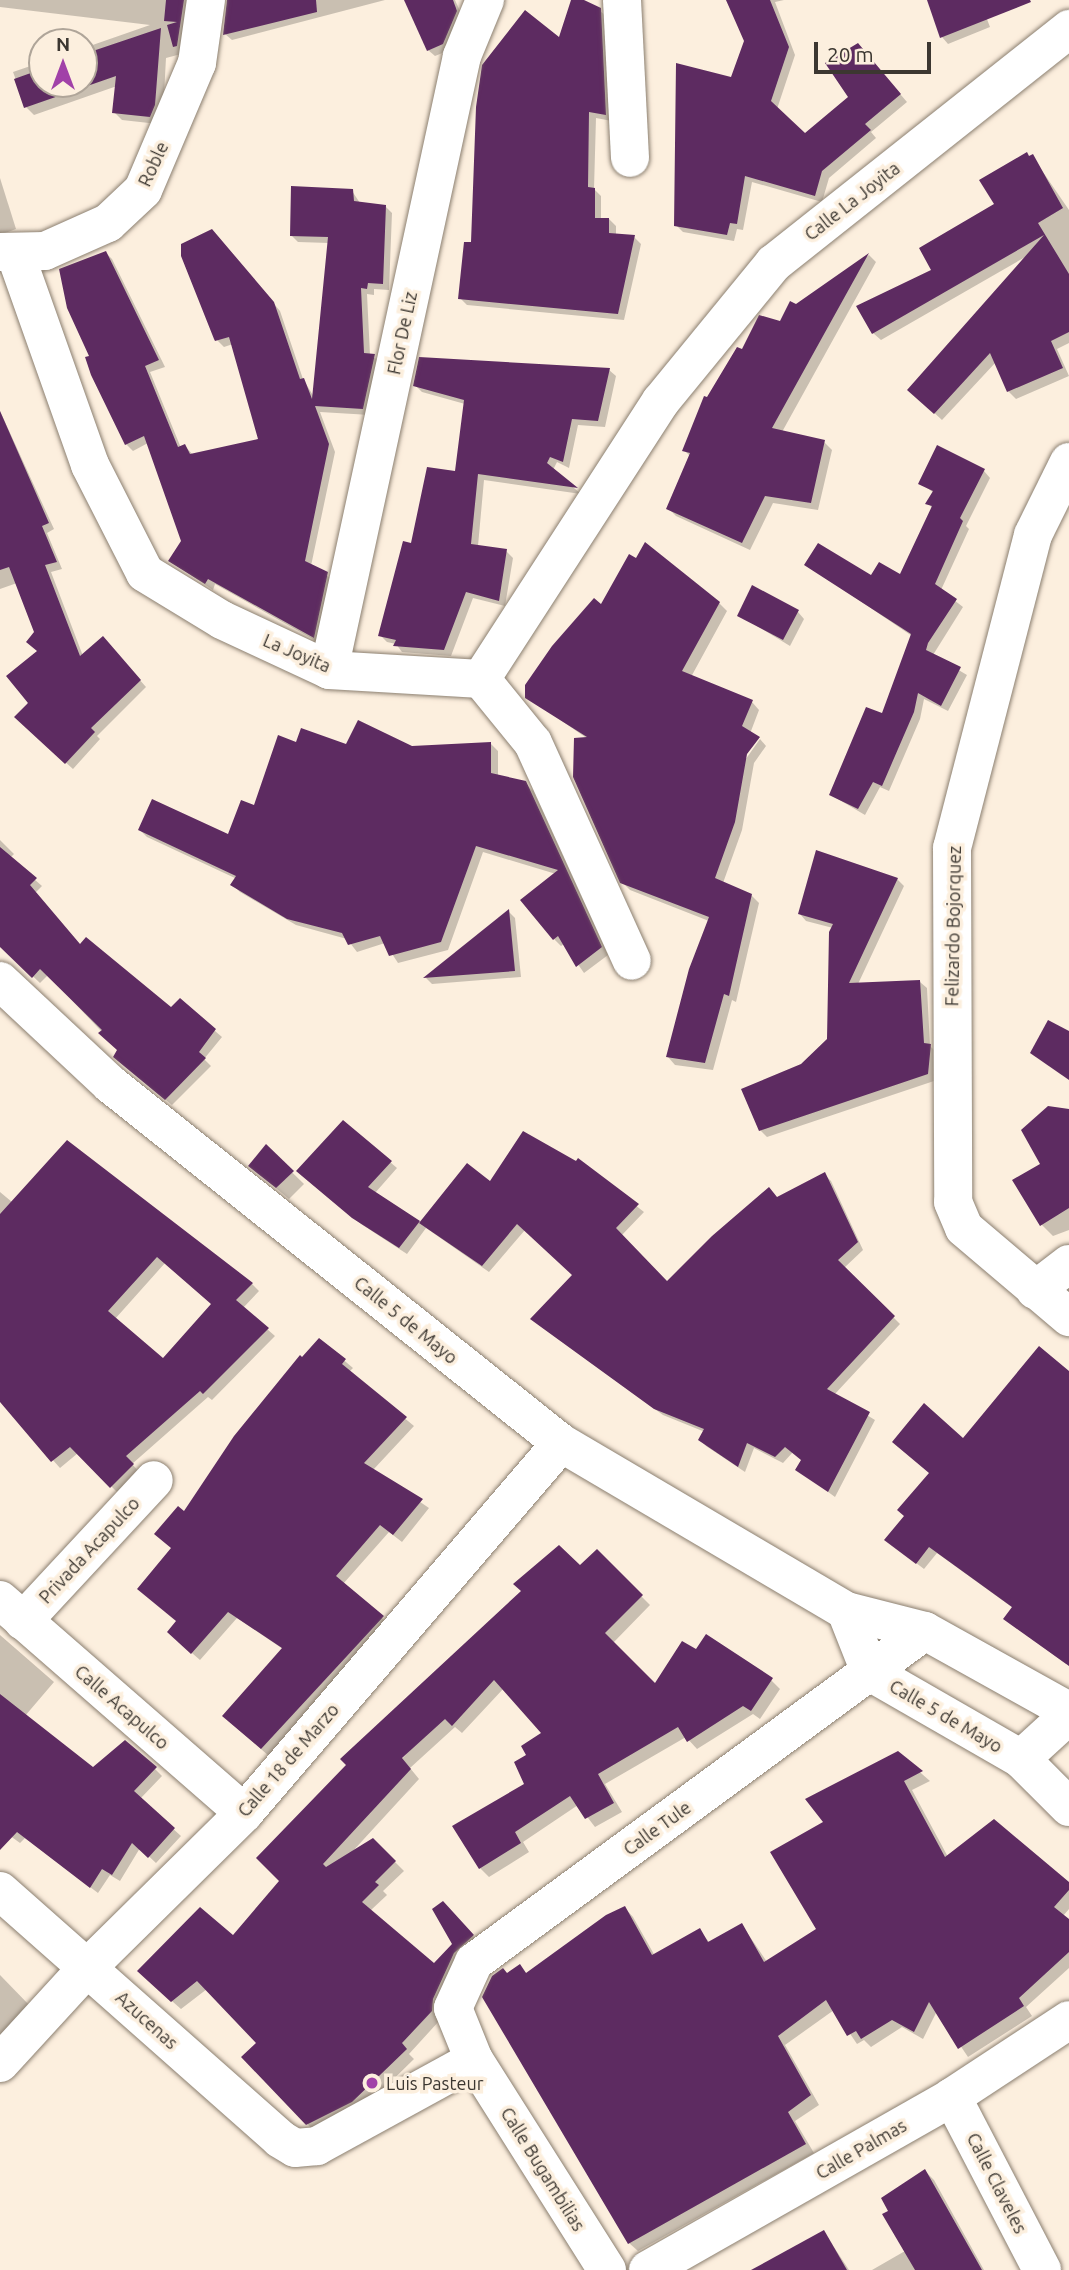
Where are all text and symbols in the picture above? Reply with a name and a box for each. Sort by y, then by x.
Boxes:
north arrow [28,28,98,98]
scale bar [817,28,934,72]
text: N [56,33,70,55]
text: 20 m [827,42,874,66]
street label: Roble [133,138,173,190]
street label: Calle La Joyita [800,157,904,245]
street label: Flor De Liz [383,290,421,376]
street label: La Joyita [260,629,334,677]
street label: Felizardo Bojorquez [941,845,965,1007]
street label: Calle 5 de Mayo [350,1272,462,1368]
street label: Privada Acapulco [34,1492,144,1608]
street label: Calle Acapulco [71,1660,173,1754]
street label: Calle 5 de Mayo [886,1675,1006,1757]
street label: Calle 18 de Marzo [233,1699,343,1821]
street label: Calle Tule [619,1796,695,1860]
street label: Azucenas [111,1987,183,2053]
place label: Luis Pasteur [386,2072,483,2094]
marker: Luis Pasteur [364,2075,380,2091]
street label: Calle Bugambilias [496,2103,590,2235]
street label: Calle Palmas [812,2114,910,2184]
street label: Calle Claveles [962,2129,1032,2237]

